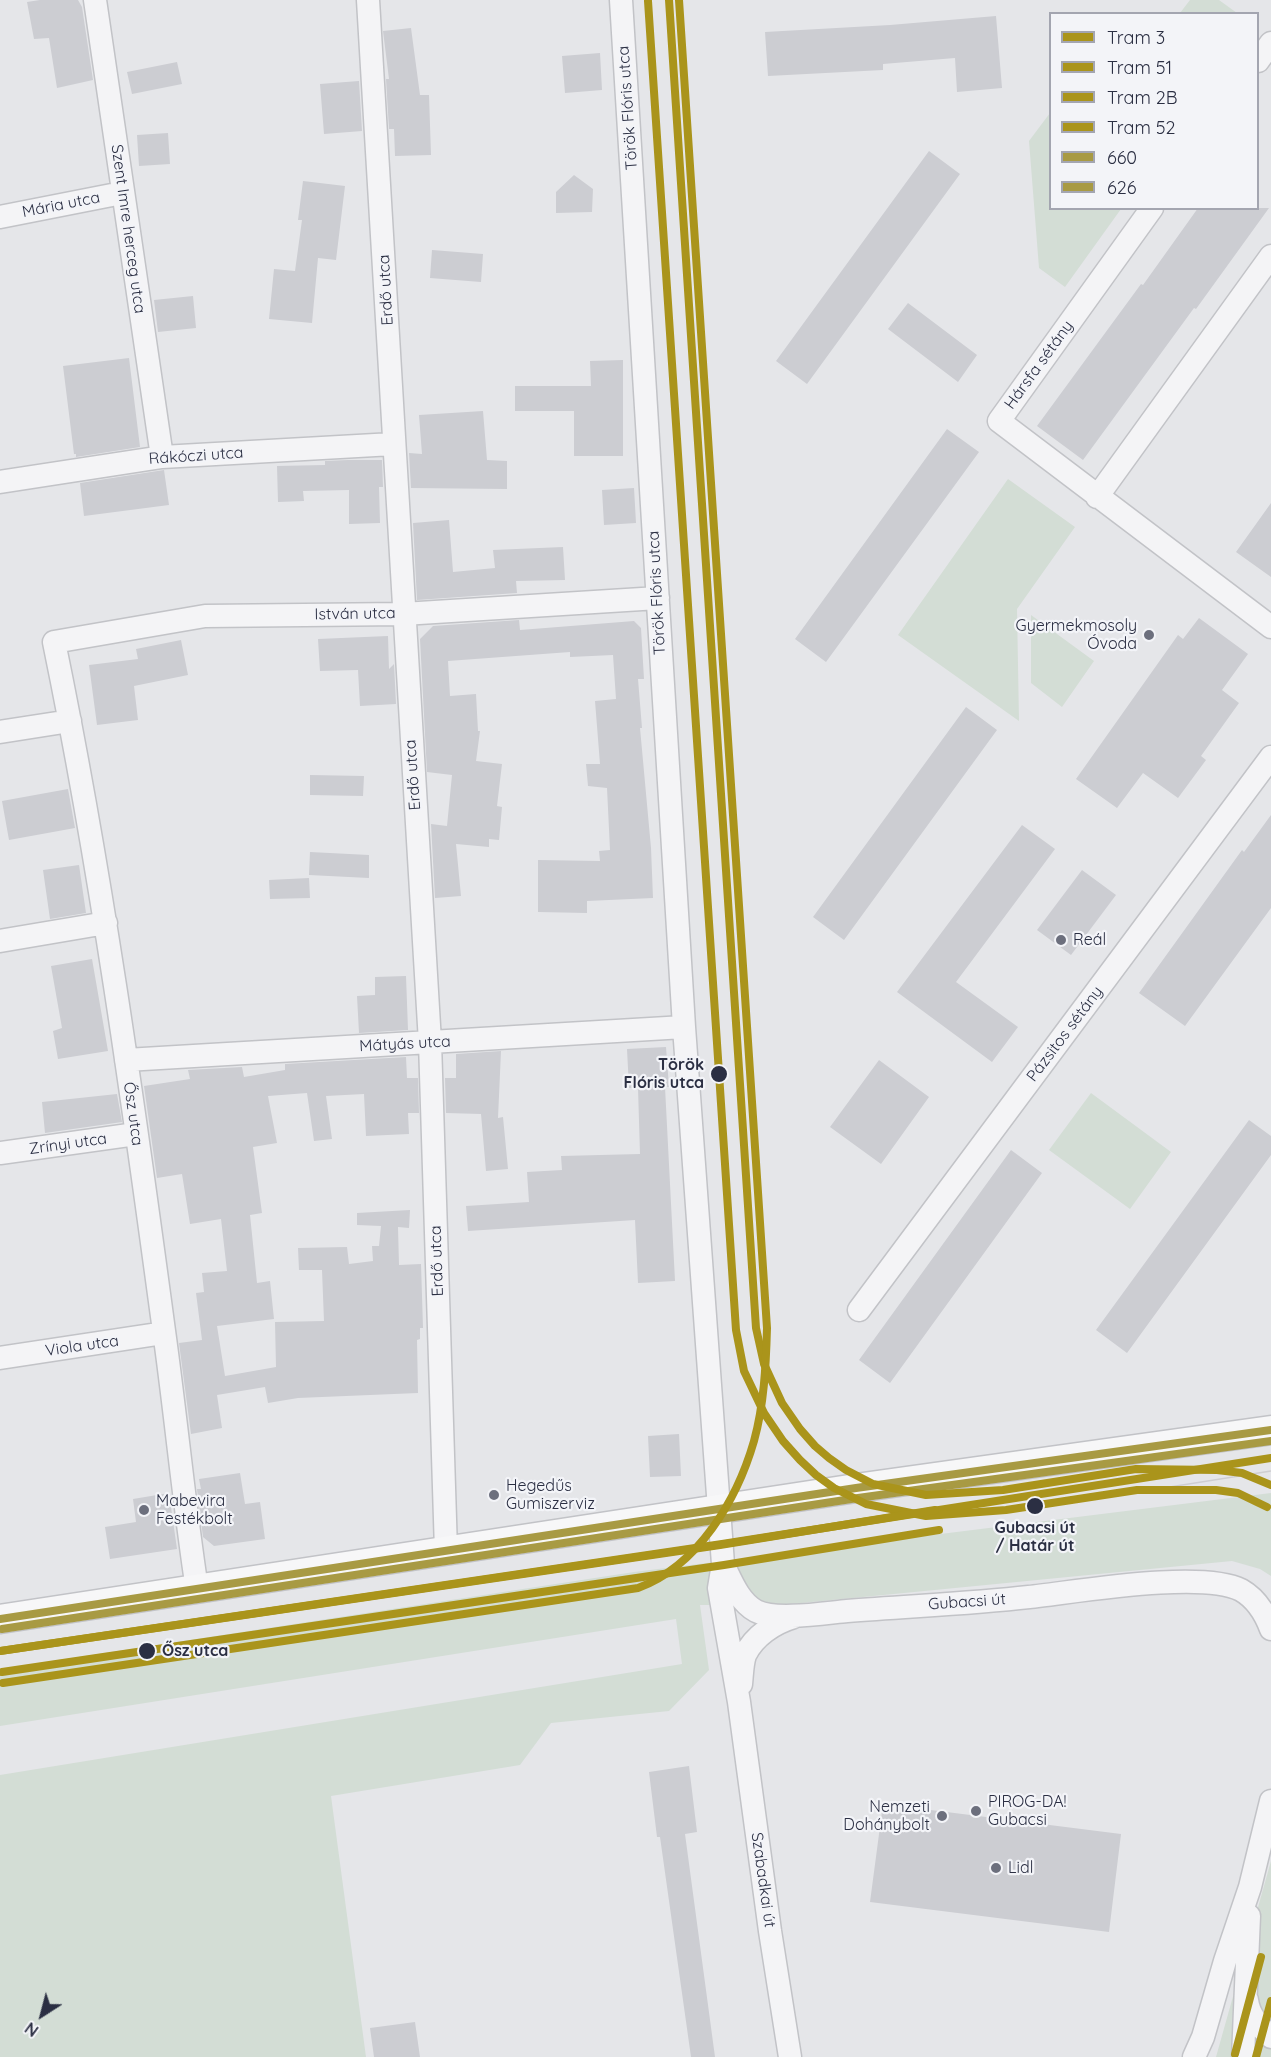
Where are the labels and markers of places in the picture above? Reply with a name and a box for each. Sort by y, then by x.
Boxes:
place label: Gyermekmosoly Óvoda [1016,616,1137,654]
marker: Gyermekmosoly Óvoda [1142,628,1156,642]
place label: Reál [1073,930,1106,950]
marker: Reál [1054,933,1068,947]
place label: Török Flóris utca [624,1055,704,1093]
marker: Török Flóris utca [709,1064,729,1084]
place label: Hegedűs Gumiszerviz [506,1476,595,1514]
marker: Hegedűs Gumiszerviz [487,1488,501,1502]
place label: Mabevira Festékbolt [156,1491,233,1529]
marker: Gubacsi út / Határ út [1025,1496,1045,1516]
marker: Mabevira Festékbolt [137,1503,151,1517]
place label: Gubacsi út / Határ út [995,1518,1075,1556]
marker: Ősz utca [137,1641,157,1661]
place label: Ősz utca [162,1641,228,1661]
place label: PIROG-DA! Gubacsi [988,1792,1066,1830]
place label: Nemzeti Dohánybolt [843,1797,930,1835]
marker: PIROG-DA! Gubacsi [969,1804,983,1818]
marker: Nemzeti Dohánybolt [935,1809,949,1823]
place label: Lidl [1008,1858,1033,1878]
marker: Lidl [989,1861,1003,1875]

